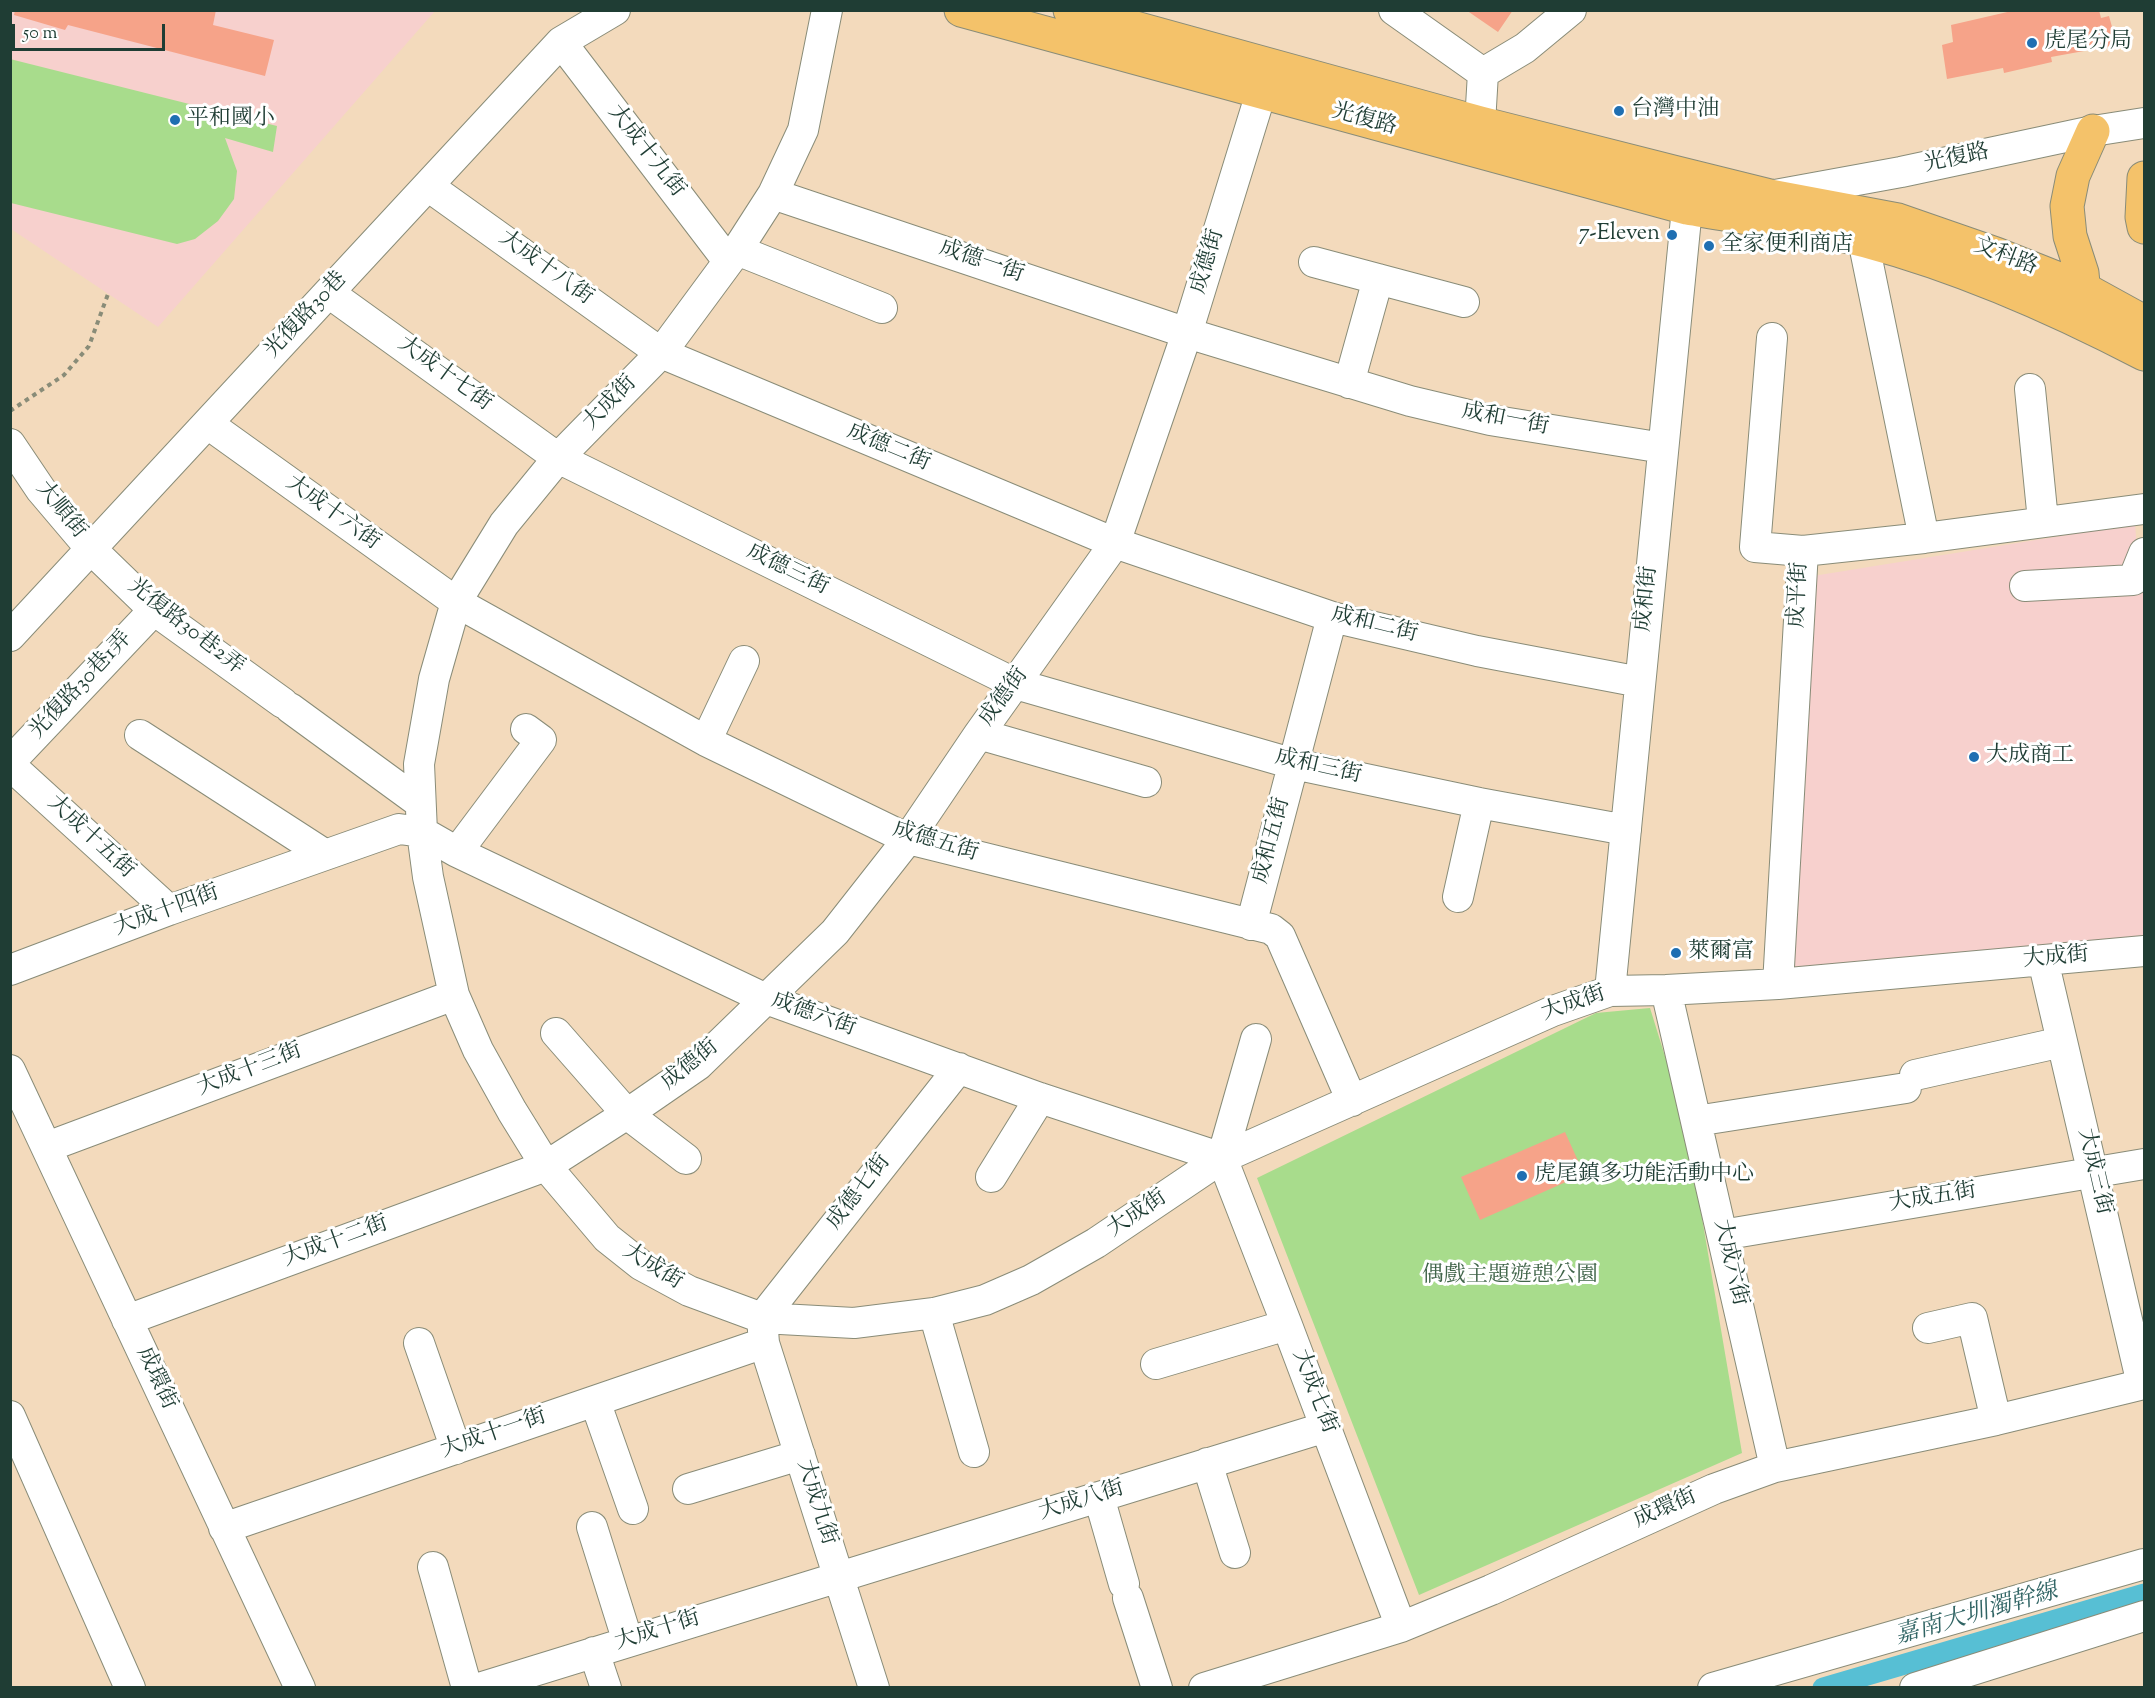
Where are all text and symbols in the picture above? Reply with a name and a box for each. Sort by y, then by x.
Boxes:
scale bar [15,12,168,50]
text: 50 m [23,21,57,47]
place label: 虎尾分局 [2044,30,2132,56]
marker: 虎尾分局 [2025,36,2039,50]
place label: 台灣中油 [1631,98,1719,124]
street label: 光復路 [1329,100,1399,142]
street label: 大成十九街 [601,101,689,203]
marker: 台灣中油 [1612,104,1626,118]
place label: 平和國小 [187,107,275,133]
marker: 平和國小 [168,113,182,127]
street label: 光復路 [1922,140,1992,180]
place label: 7-Eleven [1579,222,1660,248]
street label: 大成十八街 [493,226,597,312]
street label: 成德街 [1187,227,1231,297]
marker: 7-Eleven [1665,228,1679,242]
place label: 全家便利商店 [1721,233,1853,259]
street label: 文科路 [1969,234,2041,282]
street label: 成德一街 [935,236,1027,290]
marker: 全家便利商店 [1702,239,1716,253]
street label: 光復路30巷 [260,267,354,365]
street label: 大成十七街 [392,332,496,418]
street label: 大成街 [579,371,643,437]
street label: 成和一街 [1459,400,1551,442]
street label: 成德二街 [842,420,934,478]
street label: 大成十六街 [280,471,384,557]
street label: 大順街 [29,477,91,545]
street label: 成德三街 [742,540,832,602]
street label: 成平街 [1785,561,1815,629]
street label: 成和街 [1631,565,1665,633]
street label: 光復路30巷2弄 [121,574,249,682]
street label: 成和二街 [1328,603,1420,649]
street label: 光復路30巷1弄 [25,627,139,745]
street label: 成德街 [975,664,1035,732]
place label: 大成商工 [1986,744,2074,770]
street label: 成和三街 [1272,745,1364,791]
marker: 大成商工 [1967,750,1981,764]
street label: 大成十五街 [41,791,139,885]
street label: 成和五街 [1249,795,1297,887]
street label: 成德五街 [889,818,981,868]
street label: 大成十四街 [111,881,223,943]
place label: 萊爾富 [1688,940,1754,966]
street label: 大成街 [2022,943,2090,975]
marker: 萊爾富 [1669,946,1683,960]
street label: 大成街 [1539,982,1609,1028]
street label: 成德六街 [767,989,859,1043]
street label: 成德街 [657,1035,725,1097]
street label: 大成十三街 [194,1039,306,1103]
street label: 大成三街 [2070,1126,2116,1218]
street label: 成德七街 [823,1150,897,1236]
place label: 虎尾鎮多功能活動中心 [1534,1163,1754,1189]
marker: 虎尾鎮多功能活動中心 [1515,1169,1529,1183]
street label: 大成五街 [1887,1179,1979,1219]
street label: 大成街 [1103,1186,1173,1244]
street label: 大成十二街 [280,1212,392,1274]
street label: 大成六街 [1706,1217,1752,1309]
street label: 大成街 [617,1239,687,1297]
park label: 偶戲主題遊憩公園 [1422,1264,1598,1290]
street label: 成環街 [129,1344,181,1414]
street label: 大成七街 [1285,1346,1341,1438]
street label: 大成十一街 [438,1405,550,1465]
street label: 大成九街 [790,1457,840,1549]
street label: 大成八街 [1036,1477,1128,1527]
street label: 成環街 [1630,1485,1702,1535]
water label: 嘉南大圳濁幹線 [1892,1579,2062,1653]
street label: 大成十街 [612,1607,704,1657]

